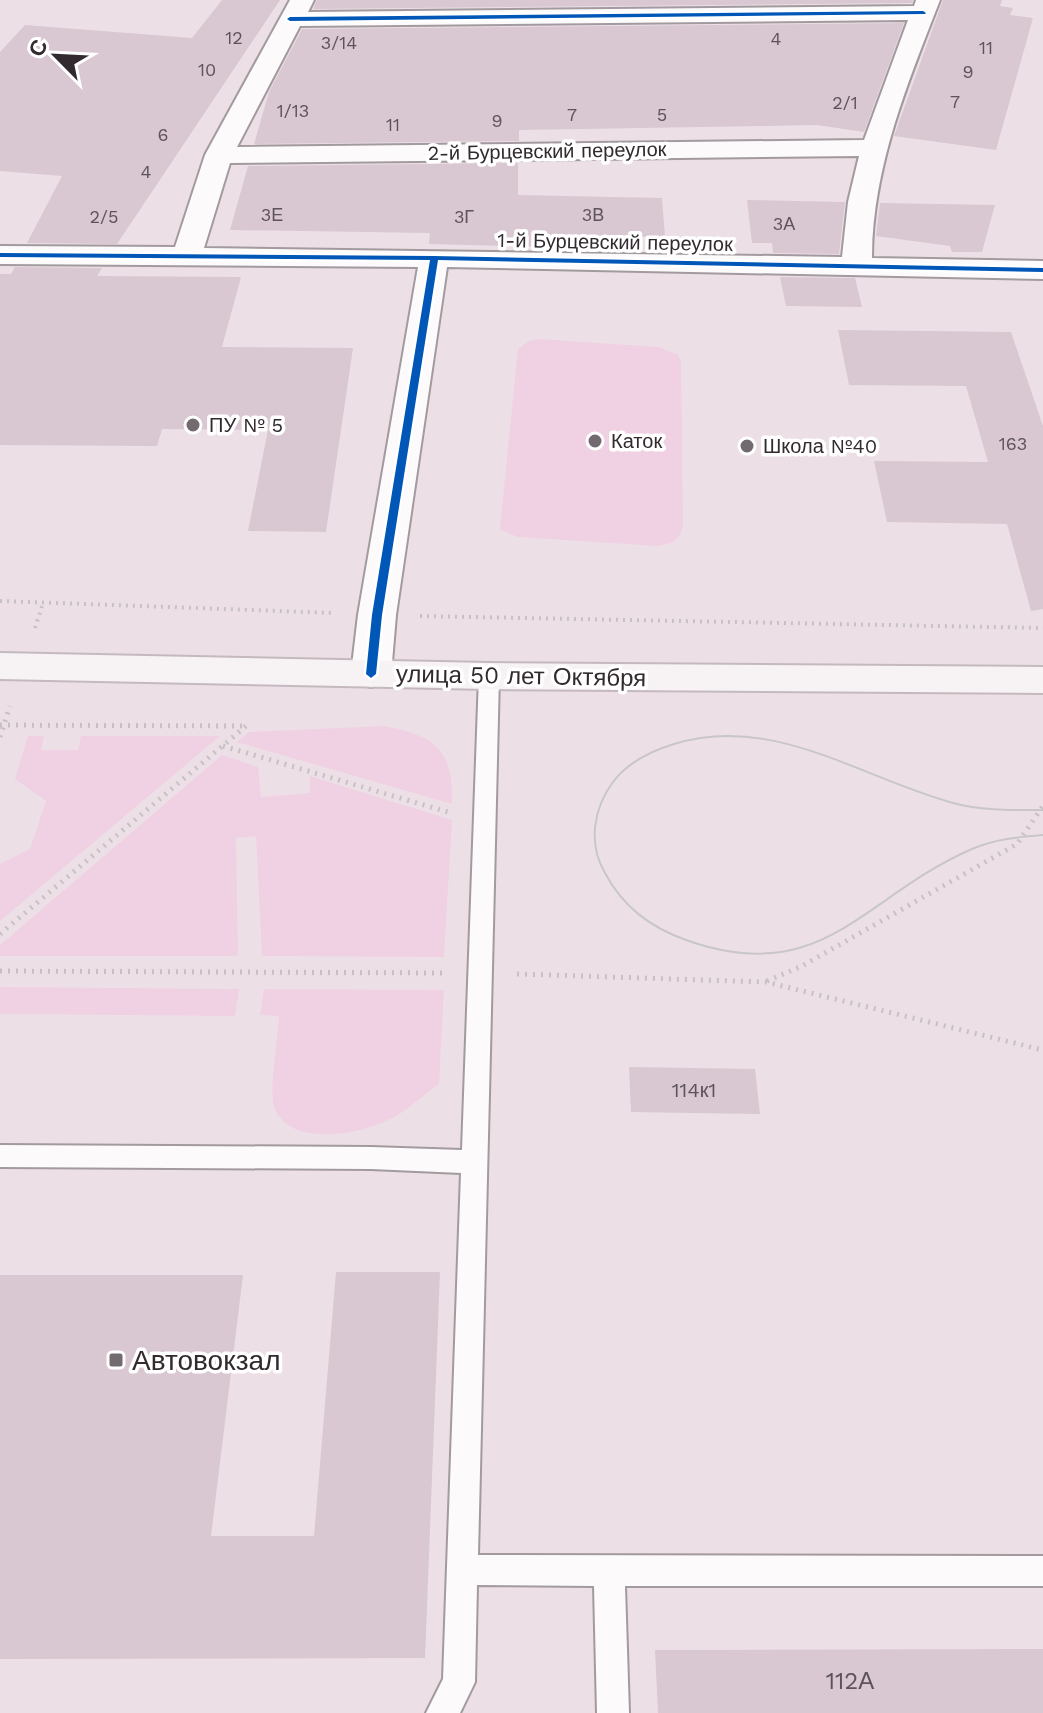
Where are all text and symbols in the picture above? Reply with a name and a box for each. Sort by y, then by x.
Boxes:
north arrow [16,16,96,96]
house number: 12 [225,27,243,48]
house number: 4 [771,28,782,49]
house number: 3/14 [321,32,357,53]
text: С [24,36,53,60]
house number: 11 [979,37,993,58]
house number: 10 [198,59,216,80]
house number: 9 [962,61,974,82]
house number: 7 [950,91,960,112]
house number: 2/1 [832,92,858,113]
house number: 1/13 [277,100,309,121]
house number: 7 [567,104,577,125]
house number: 5 [657,104,667,125]
house number: 9 [491,110,503,131]
house number: 11 [386,114,400,135]
house number: 6 [158,124,168,145]
street label: 2-й Бурцевский переулок [427,137,667,165]
house number: 4 [141,161,152,182]
house number: 3Е [261,204,283,225]
house number: 3В [582,204,604,225]
house number: 2/5 [90,206,118,227]
house number: 3Г [454,206,474,227]
house number: 3А [773,213,795,234]
street label: 1-й Бурцевский переулок [497,228,733,256]
place label: ПУ № 5 [209,413,283,437]
marker: ПУ № 5 [184,416,202,434]
place label: Каток [611,429,662,453]
marker: Каток [586,432,604,450]
house number: 163 [999,433,1027,454]
place label: Школа №40 [763,434,877,458]
marker: Школа №40 [738,437,756,455]
street label: улица 50 лет Октября [396,660,646,692]
house number: 114к1 [672,1078,716,1102]
place label: Автовокзал [132,1344,280,1377]
marker: Автовокзал [107,1351,125,1369]
house number: 112А [826,1667,874,1695]

